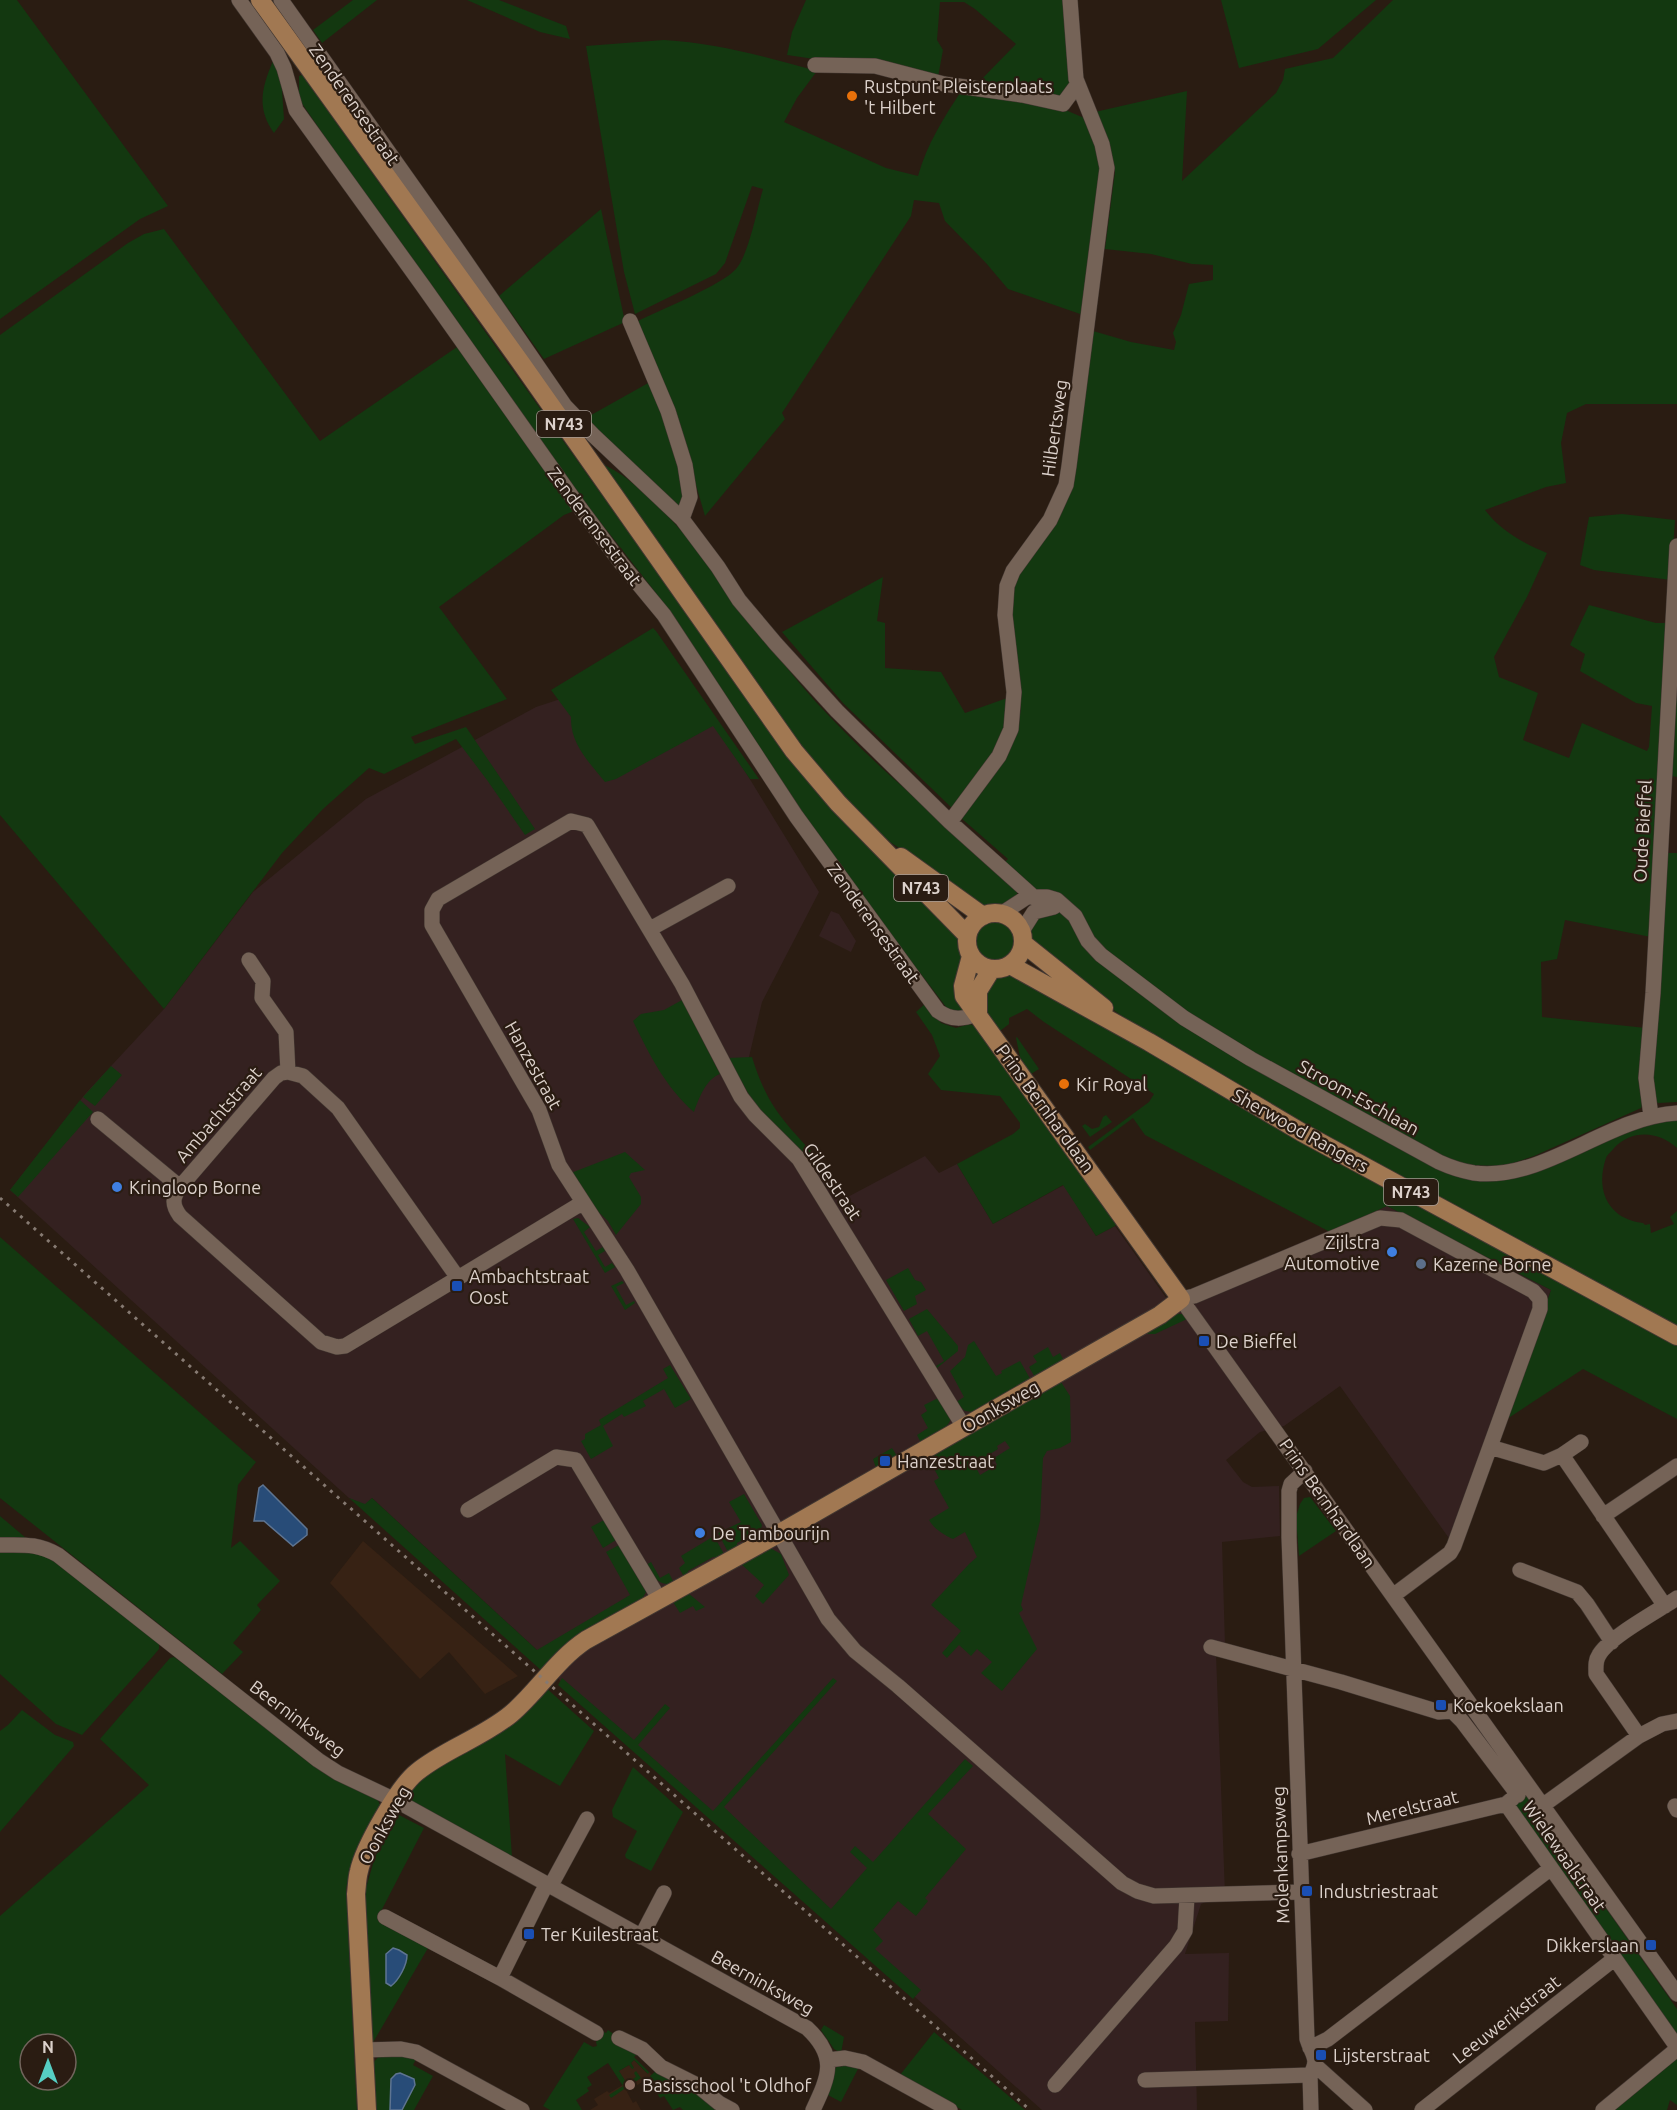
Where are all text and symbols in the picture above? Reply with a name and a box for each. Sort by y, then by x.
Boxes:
street label: Zenderensestraat [306,40,404,168]
place label: Rustpunt Pleisterplaats 't Hilbert [864,76,1053,117]
marker: Rustpunt Pleisterplaats 't Hilbert [845,89,859,103]
street label: Hilbertsweg [1037,378,1071,478]
road number: N743 [537,411,591,437]
street label: Zenderensestraat [544,463,646,589]
street label: Oude Bieffel [1629,779,1655,883]
street label: Zenderensestraat [824,859,924,987]
road number: N743 [894,875,948,901]
street label: Hanzestraat [502,1018,566,1112]
street label: Prins Bernhardlaan [993,1040,1099,1176]
street label: Stroom-Eschlaan [1295,1055,1423,1139]
street label: Ambachtstraat [171,1062,265,1166]
place label: Kir Royal [1076,1074,1147,1094]
marker: Kir Royal [1057,1077,1071,1091]
street label: Sherwood Rangers [1230,1084,1373,1176]
street label: Gildestraat [800,1139,866,1223]
place label: Kringloop Borne [129,1177,261,1197]
road number: N743 [1384,1179,1438,1205]
marker: Kringloop Borne [110,1180,124,1194]
place label: Zijlstra Automotive [1284,1232,1380,1273]
marker: Zijlstra Automotive [1385,1245,1399,1259]
place label: Kazerne Borne [1433,1254,1551,1274]
marker: Kazerne Borne [1414,1257,1428,1271]
place label: Ambachtstraat Oost [469,1266,589,1307]
marker: Ambachtstraat Oost [450,1279,464,1293]
place label: De Bieffel [1216,1331,1297,1351]
marker: De Bieffel [1197,1334,1211,1348]
street label: Oonksweg [958,1376,1042,1436]
street label: Prins Bernhardlaan [1276,1435,1380,1571]
place label: Hanzestraat [897,1451,994,1471]
marker: Hanzestraat [878,1454,892,1468]
place label: De Tambourijn [712,1523,830,1543]
marker: De Tambourijn [693,1526,707,1540]
street label: Beerninksweg [246,1676,350,1760]
place label: Koekoekslaan [1453,1695,1564,1715]
marker: Koekoekslaan [1434,1698,1448,1712]
street label: Oonksweg [354,1783,414,1867]
street label: Molenkampsweg [1268,1786,1292,1924]
street label: Merelstraat [1364,1786,1460,1828]
street label: Wielewaalstraat [1519,1797,1611,1915]
place label: Industriestraat [1319,1881,1438,1901]
marker: Industriestraat [1300,1884,1314,1898]
place label: Ter Kuilestraat [541,1924,659,1944]
marker: Ter Kuilestraat [522,1927,536,1941]
place label: Dikkerslaan [1546,1935,1639,1955]
marker: Dikkerslaan [1644,1938,1658,1952]
street label: Beerninksweg [708,1946,818,2018]
street label: Leeuwerikstraat [1448,1971,1564,2067]
north arrow [18,2032,78,2092]
text: N [42,2038,54,2056]
place label: Lijsterstraat [1333,2045,1430,2065]
marker: Lijsterstraat [1314,2048,1328,2062]
place label: Basisschool 't Oldhof [642,2075,812,2095]
marker: Basisschool 't Oldhof [623,2078,637,2092]

